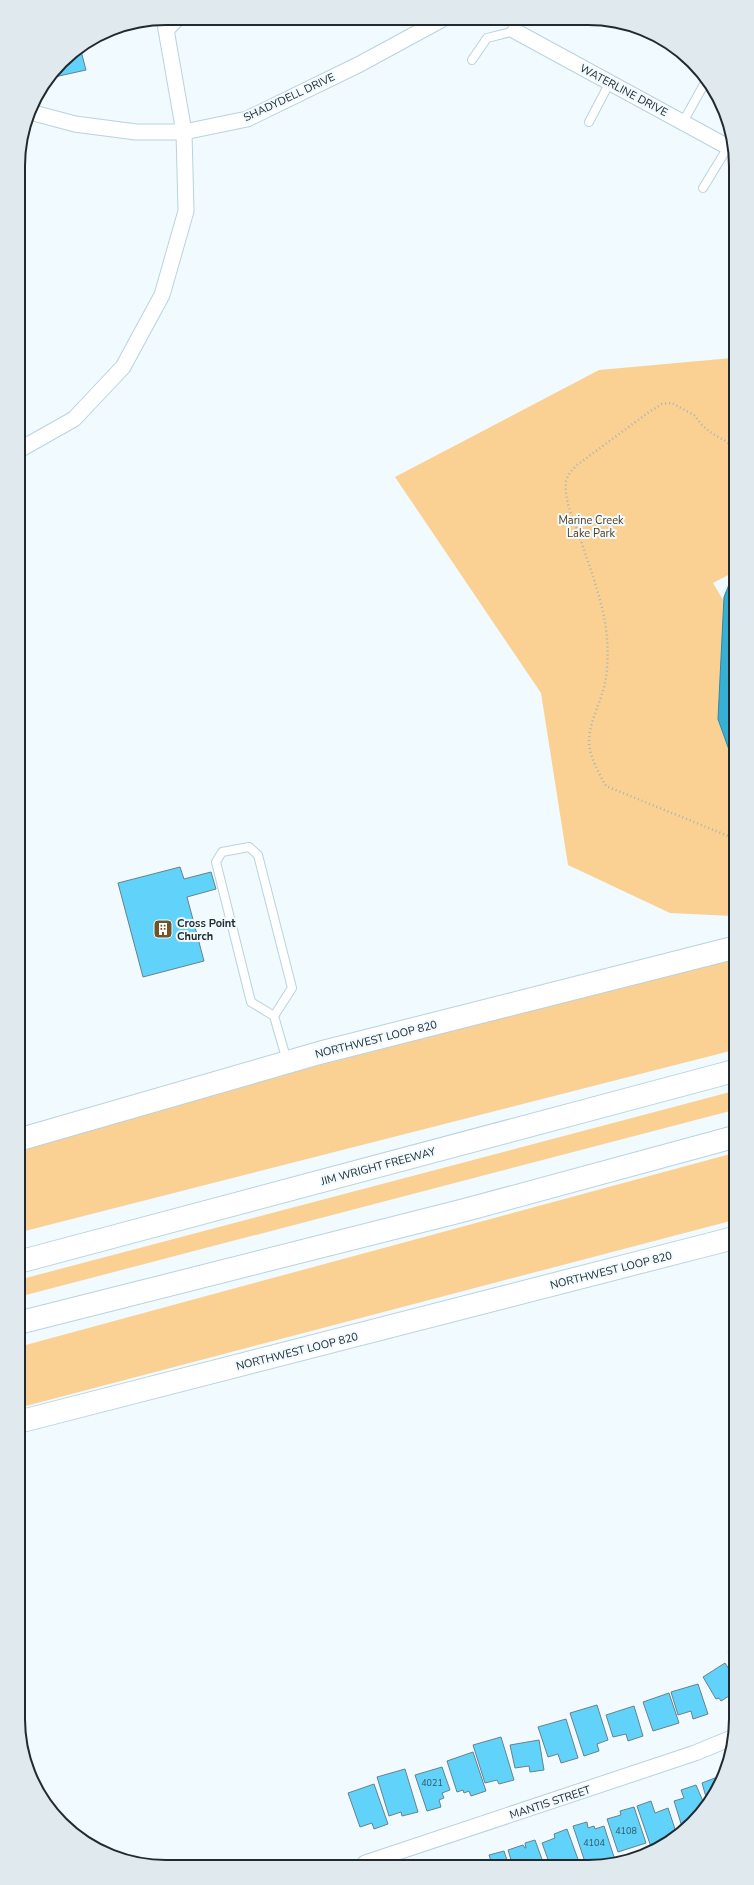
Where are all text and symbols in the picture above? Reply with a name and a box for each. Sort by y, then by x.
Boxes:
street label: WATERLINE DRIVE [577,61,670,120]
street label: SHADYDELL DRIVE [241,70,337,125]
park label: Marine Creek Lake Park [558,513,624,541]
place label: Cross Point Church [177,916,236,944]
building icon: Cross Point Church [152,918,174,940]
street label: NORTHWEST LOOP 820 [314,1017,439,1062]
street label: JIM WRIGHT FREEWAY [318,1144,438,1189]
street label: NORTHWEST LOOP 820 [549,1248,674,1293]
street label: NORTHWEST LOOP 820 [235,1329,360,1374]
house number: 4021 [421,1777,443,1789]
street label: MANTIS STREET [508,1782,593,1823]
house number: 4108 [615,1825,637,1837]
house number: 4104 [583,1837,605,1849]

